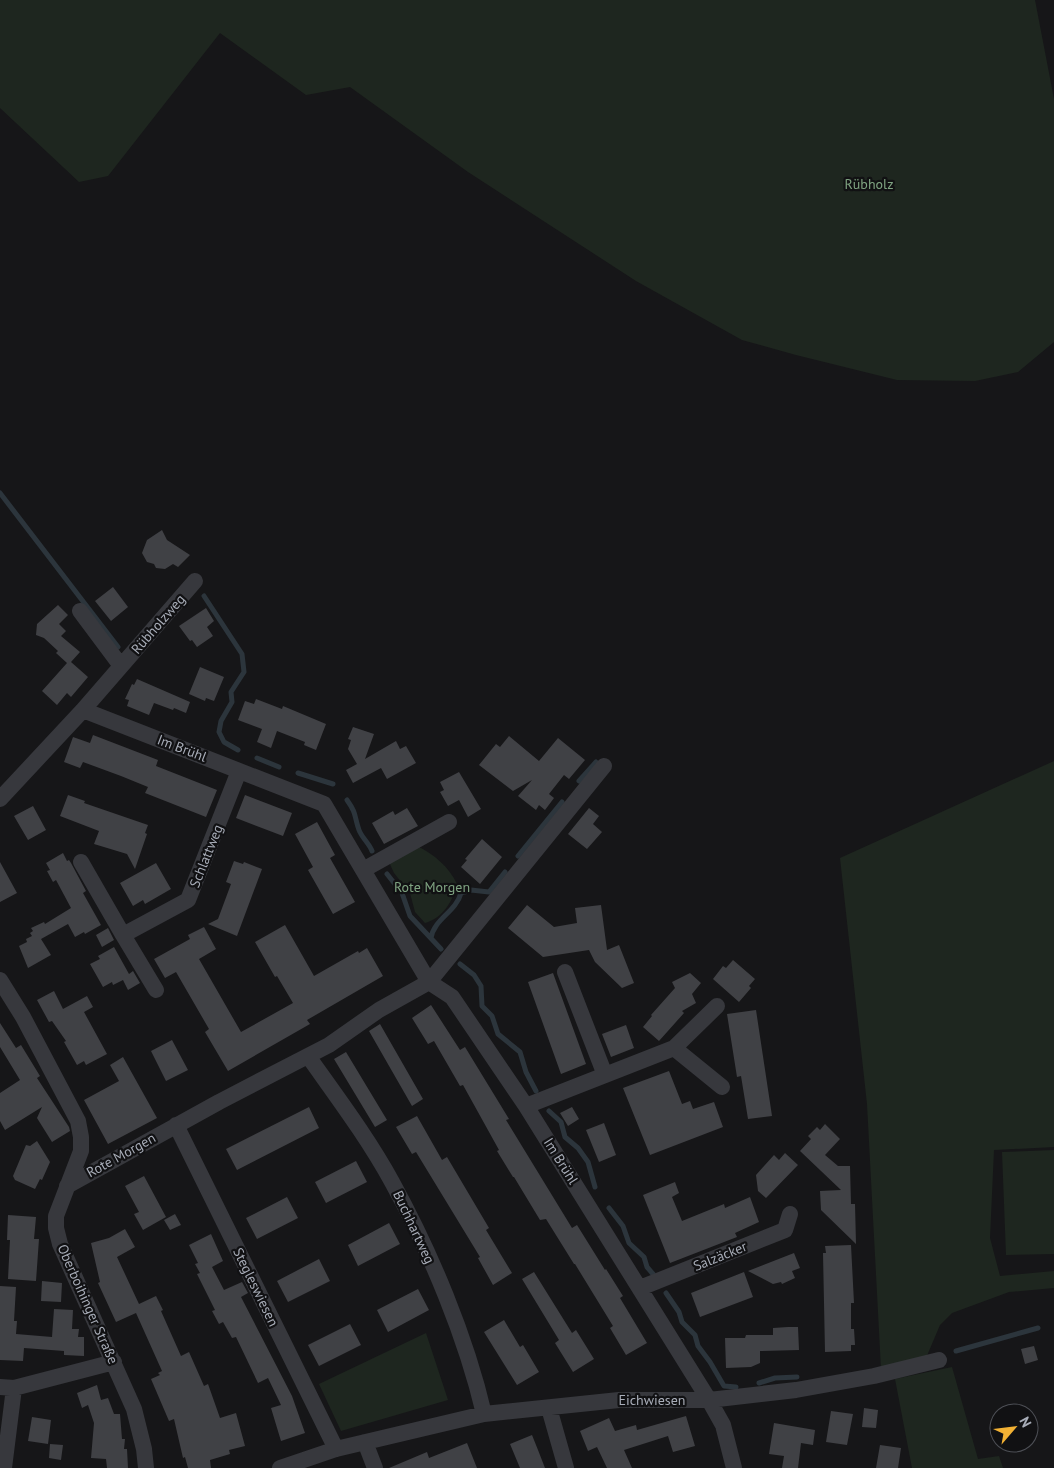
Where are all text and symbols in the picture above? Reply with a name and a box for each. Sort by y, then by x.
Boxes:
park label: Rübholz [845,175,893,193]
street label: Rübholzweg [127,590,189,658]
street label: Im Brühl [155,730,209,766]
street label: Schlattweg [185,822,227,890]
park label: Rote Morgen [394,878,470,896]
street label: Rote Morgen [83,1129,159,1181]
street label: Im Brühl [540,1134,582,1188]
street label: Buchhartweg [389,1187,439,1267]
street label: Salzäcker [690,1237,750,1275]
street label: Oberboihinger Straße [53,1241,123,1367]
street label: Stegleswiesen [229,1245,283,1329]
street label: Eichwiesen [618,1391,686,1409]
north arrow [989,1403,1039,1453]
text: N [1015,1414,1036,1430]

